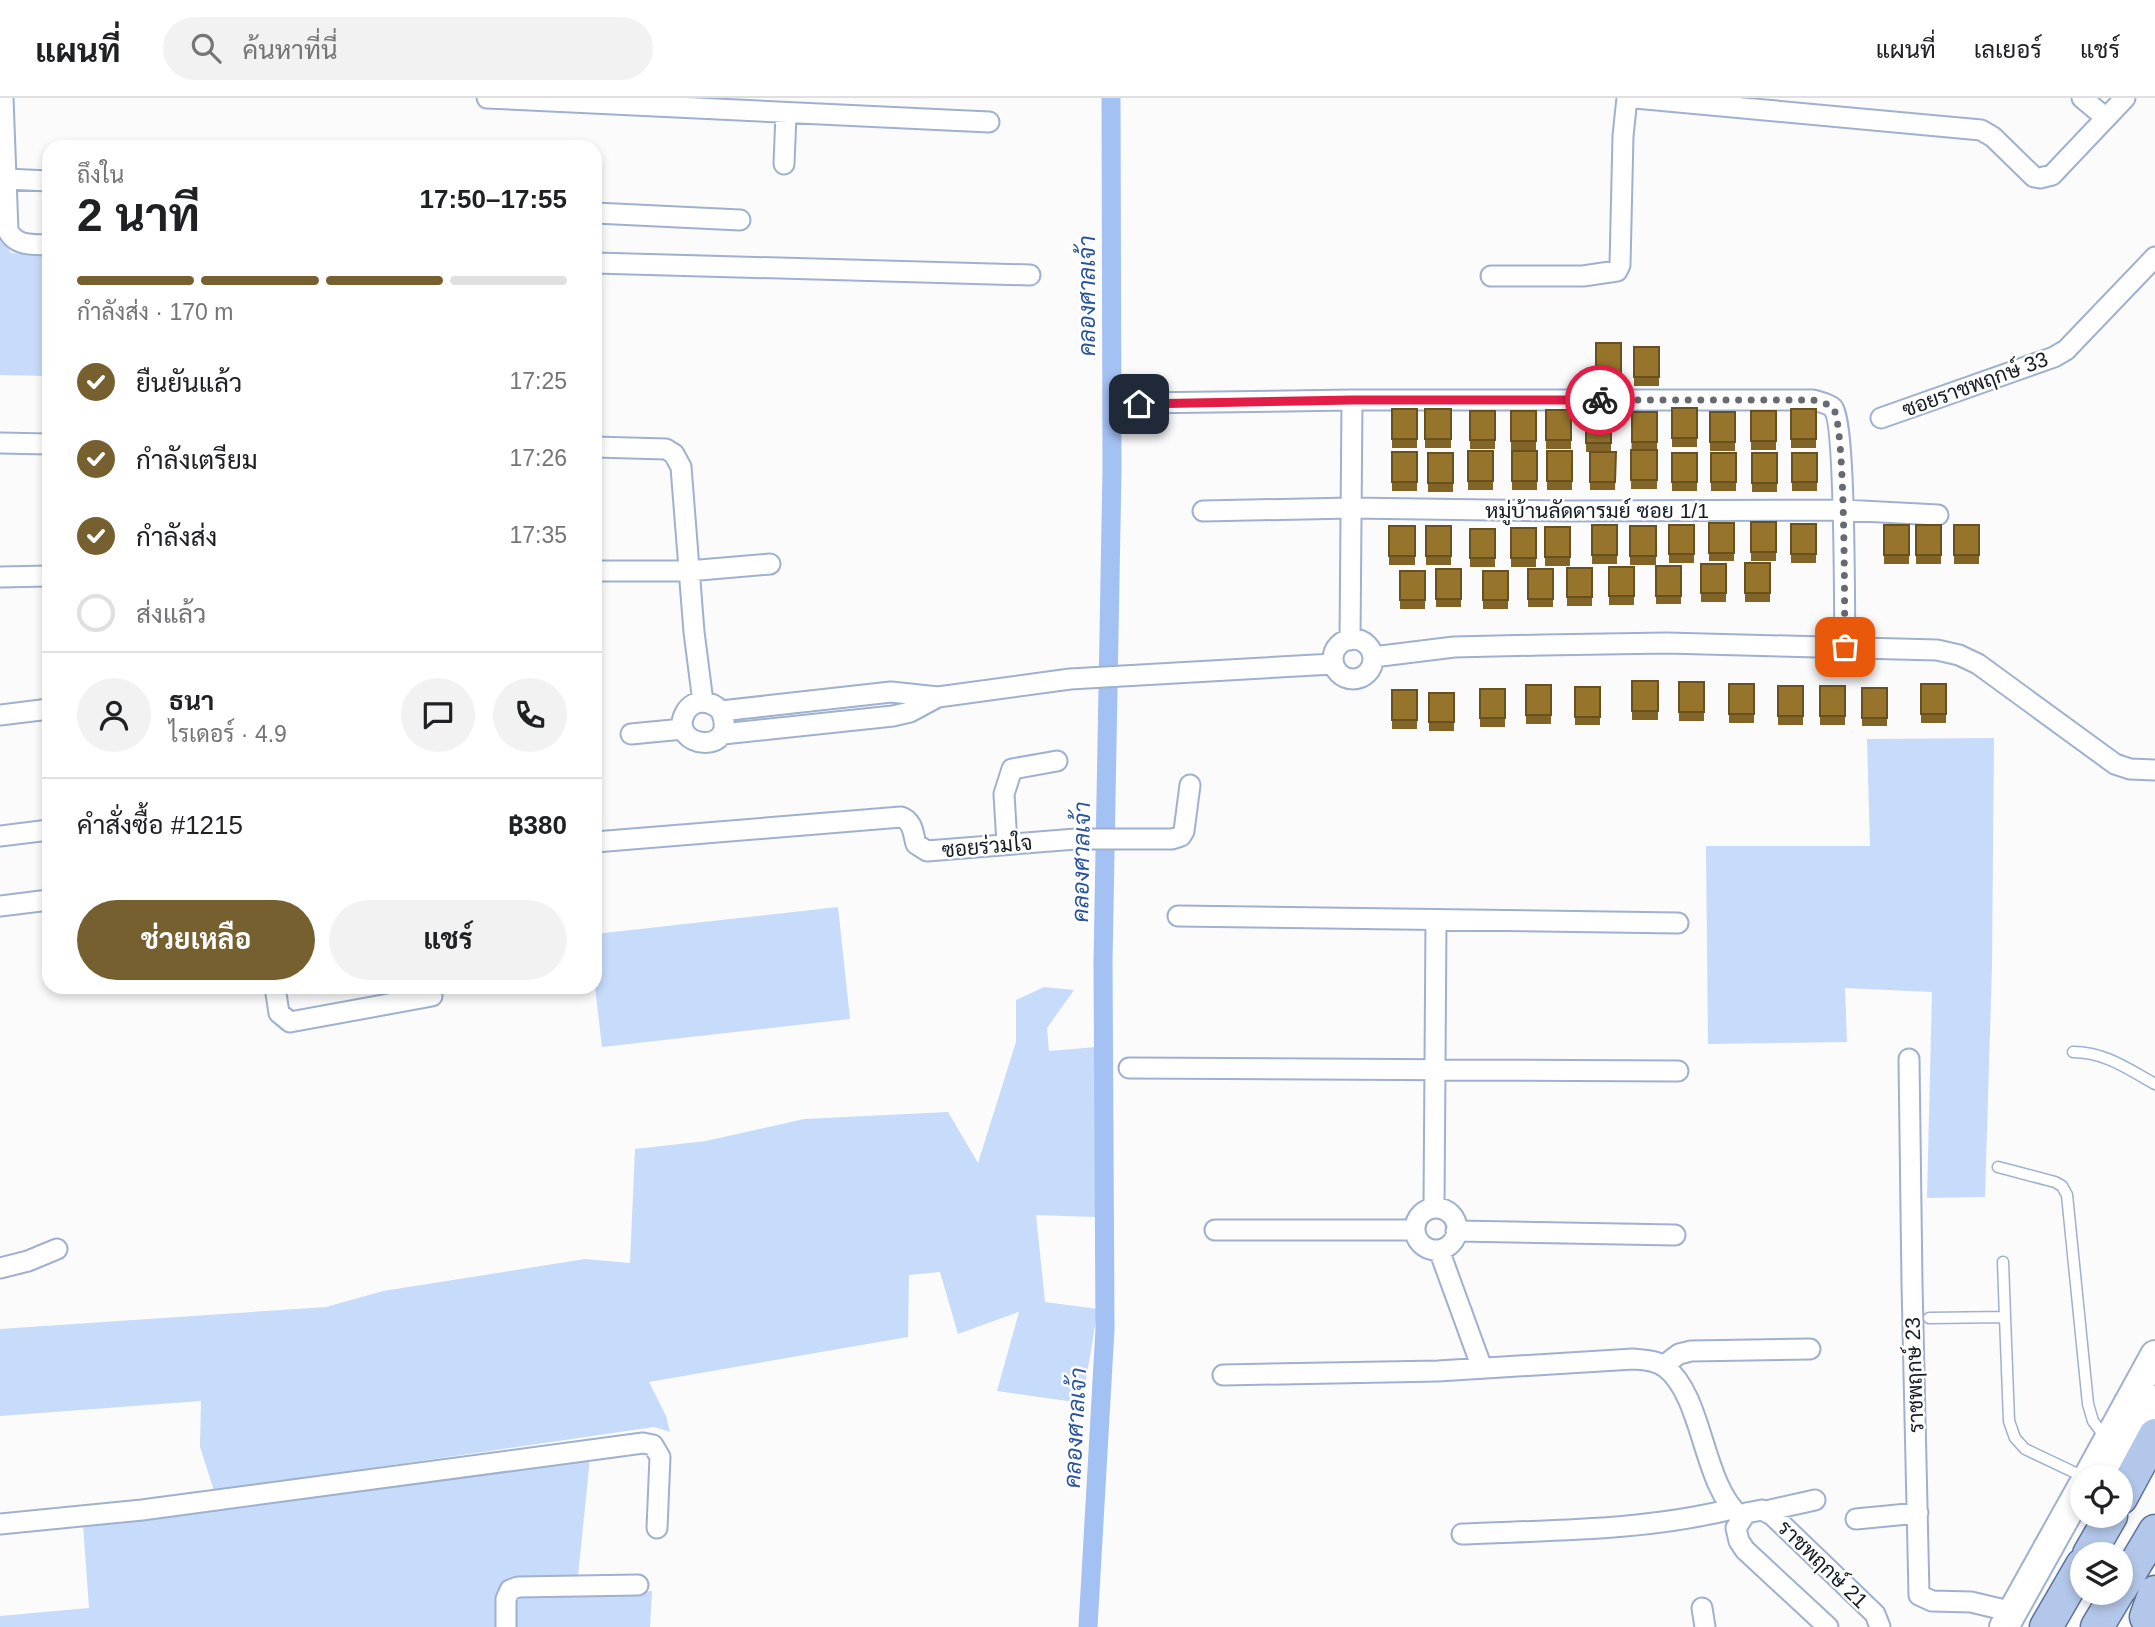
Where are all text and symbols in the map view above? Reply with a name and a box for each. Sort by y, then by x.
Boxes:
search box [163,17,653,80]
icon: search [187,29,225,67]
text: แผนที่ [35,32,121,69]
text: ค้นหาที่นี่ [243,35,338,65]
text: แผนที่ [1876,36,1936,63]
text: เลเยอร์ [1974,36,2042,63]
text: แชร์ [2080,36,2120,63]
text: ถึงใน [77,162,124,188]
text: 17:50–17:55 [420,184,567,214]
text: 2 นาที [77,189,200,241]
water label: คลองศาลเจ้า [1073,236,1100,356]
text: กำลังส่ง · 170 m [77,299,233,325]
street label: ซอยราชพฤกษ์ 33 [1898,345,2051,422]
icon: check [77,363,115,401]
courier [1565,365,1635,435]
text: ยืนยันแล้ว [136,368,242,398]
text: 17:25 [509,368,567,394]
pin [1109,374,1169,434]
icon: bike [1581,381,1619,419]
icon: home [1120,385,1158,423]
icon: check [77,440,115,478]
text: กำลังเตรียม [136,445,258,475]
text: 17:26 [509,445,567,471]
street label: หมู่บ้านลัดดารมย์ ซอย 1/1 [1485,497,1709,526]
icon: check [77,517,115,555]
text: กำลังส่ง [136,522,217,552]
text: 17:35 [509,522,567,548]
text: ส่งแล้ว [136,599,206,629]
pin [1815,617,1875,677]
icon: bag [1826,628,1864,666]
button: person [77,678,151,752]
button: chat [401,678,475,752]
button: phone [493,678,567,752]
text: ธนา [169,686,214,716]
text: ไรเดอร์ · 4.9 [169,721,287,747]
water label: คลองศาลเจ้า [1066,801,1095,923]
text: คำสั่งซื้อ #1215 [77,810,243,840]
text: ฿380 [508,810,567,840]
street label: ซอยร่วมใจ [941,830,1033,861]
button: ช่วยเหลือ [77,900,315,980]
button: แชร์ [329,900,567,980]
street label: ราชพฤกษ์ 23 [1898,1317,1929,1433]
water label: คลองศาลเจ้า [1058,1367,1091,1489]
map controls [2070,1465,2133,1605]
button: locate [2070,1465,2133,1528]
street label: ราชพฤกษ์ 21 [1773,1514,1874,1613]
button: layers [2070,1542,2133,1605]

